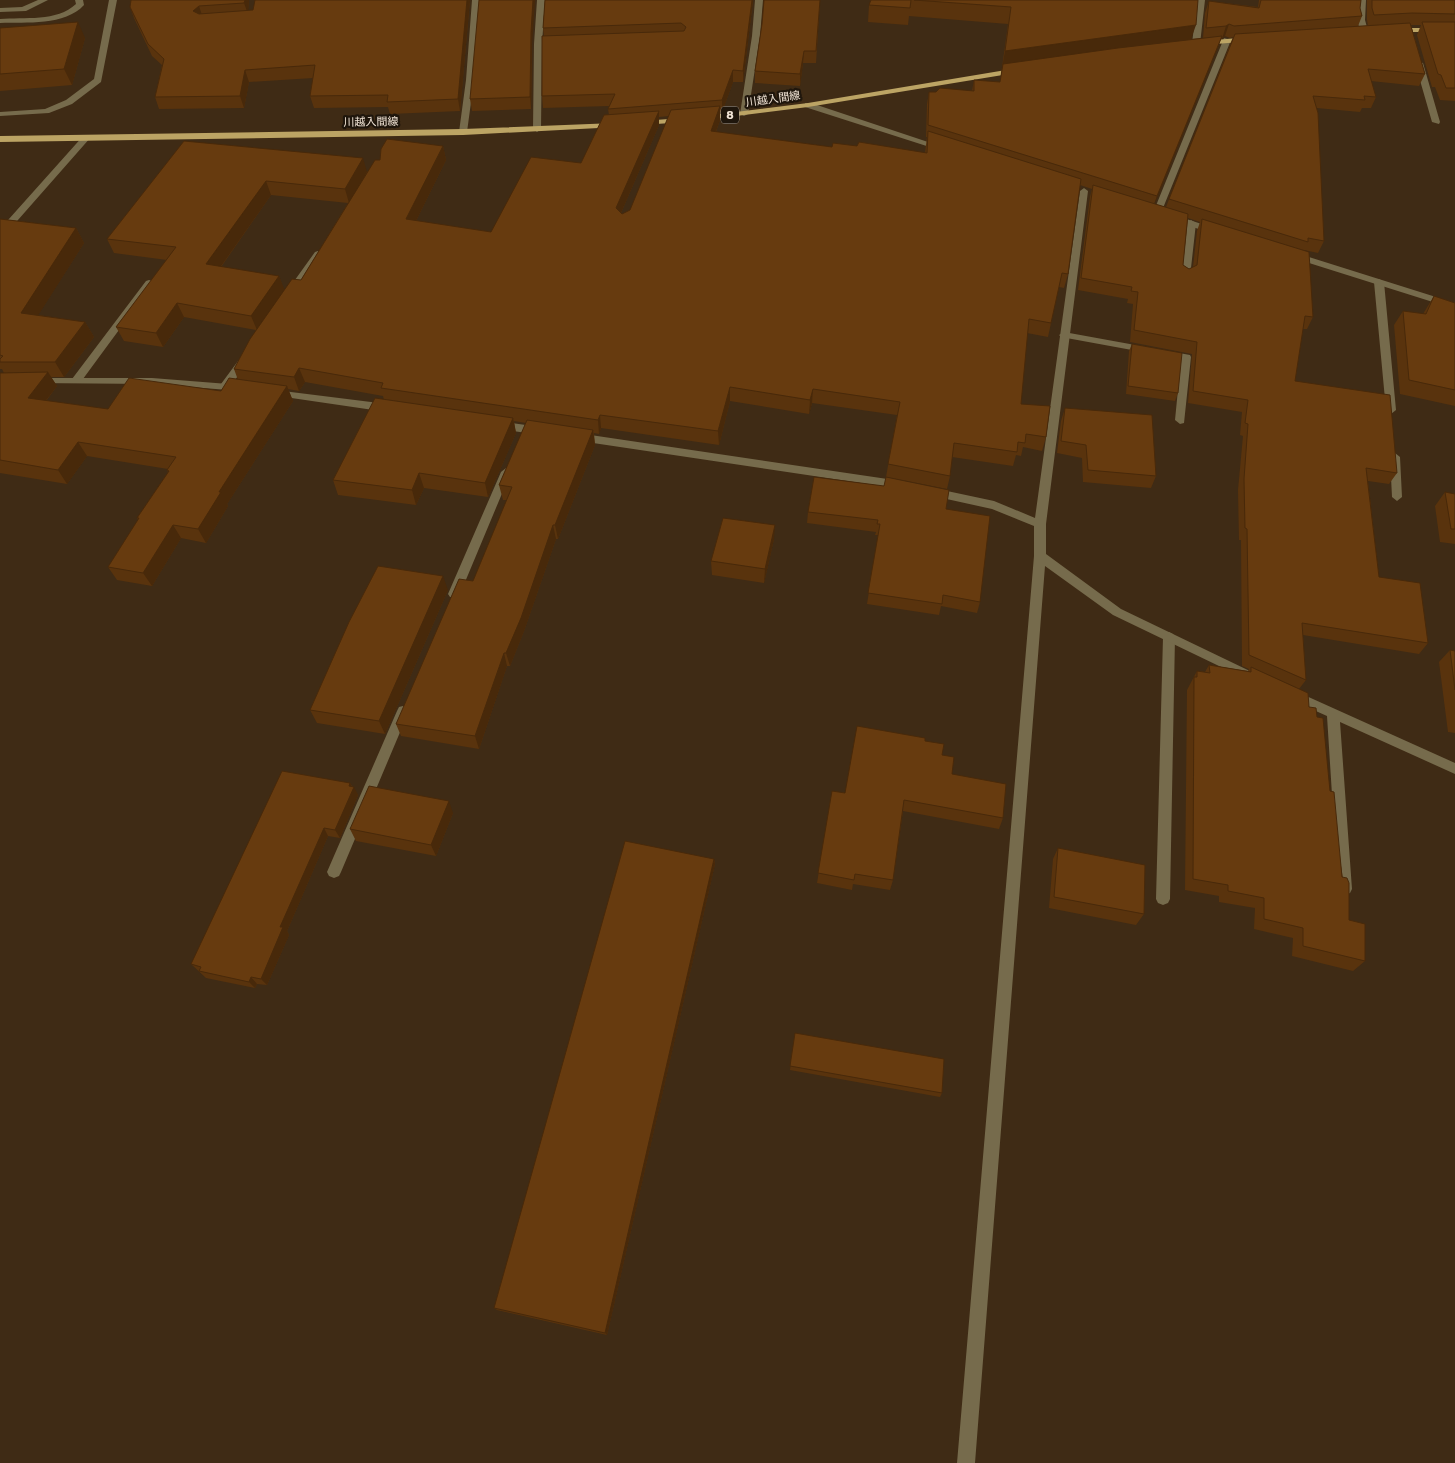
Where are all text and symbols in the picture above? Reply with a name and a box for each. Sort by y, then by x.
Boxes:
street label: 川越入間線 [745,89,801,109]
road number: 8 [721,106,739,124]
street label: 川越入間線 [343,115,399,129]

